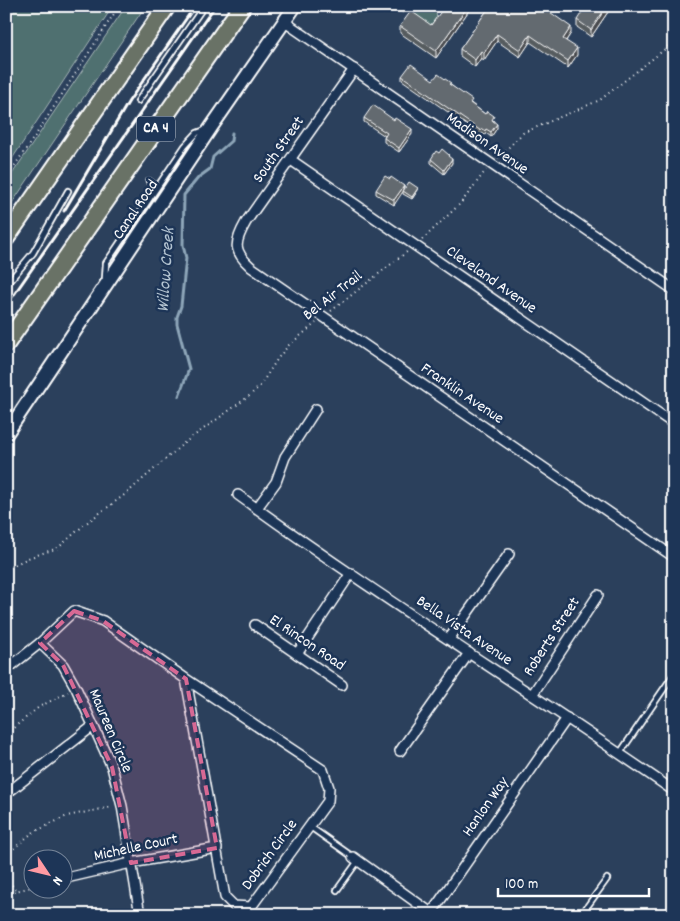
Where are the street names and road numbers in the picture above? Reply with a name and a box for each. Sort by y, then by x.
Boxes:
street label: Madison Avenue [441,107,533,181]
street label: South Street [248,112,311,188]
road number: CA 4 [137,116,175,142]
street label: Canal Road [108,176,164,244]
street label: Cleveland Avenue [441,240,541,320]
street label: Bel Air Trail [298,265,368,327]
street label: Franklin Avenue [416,358,508,430]
street label: Bella Vista Avenue [411,590,517,672]
street label: Roberts Street [518,593,586,681]
street label: El Rincon Road [264,609,350,677]
street label: Maureen Circle [82,686,138,776]
street label: Hanlon Way [457,772,515,842]
street label: Dobrich Circle [236,815,304,895]
street label: Michelle Court [92,828,180,868]

